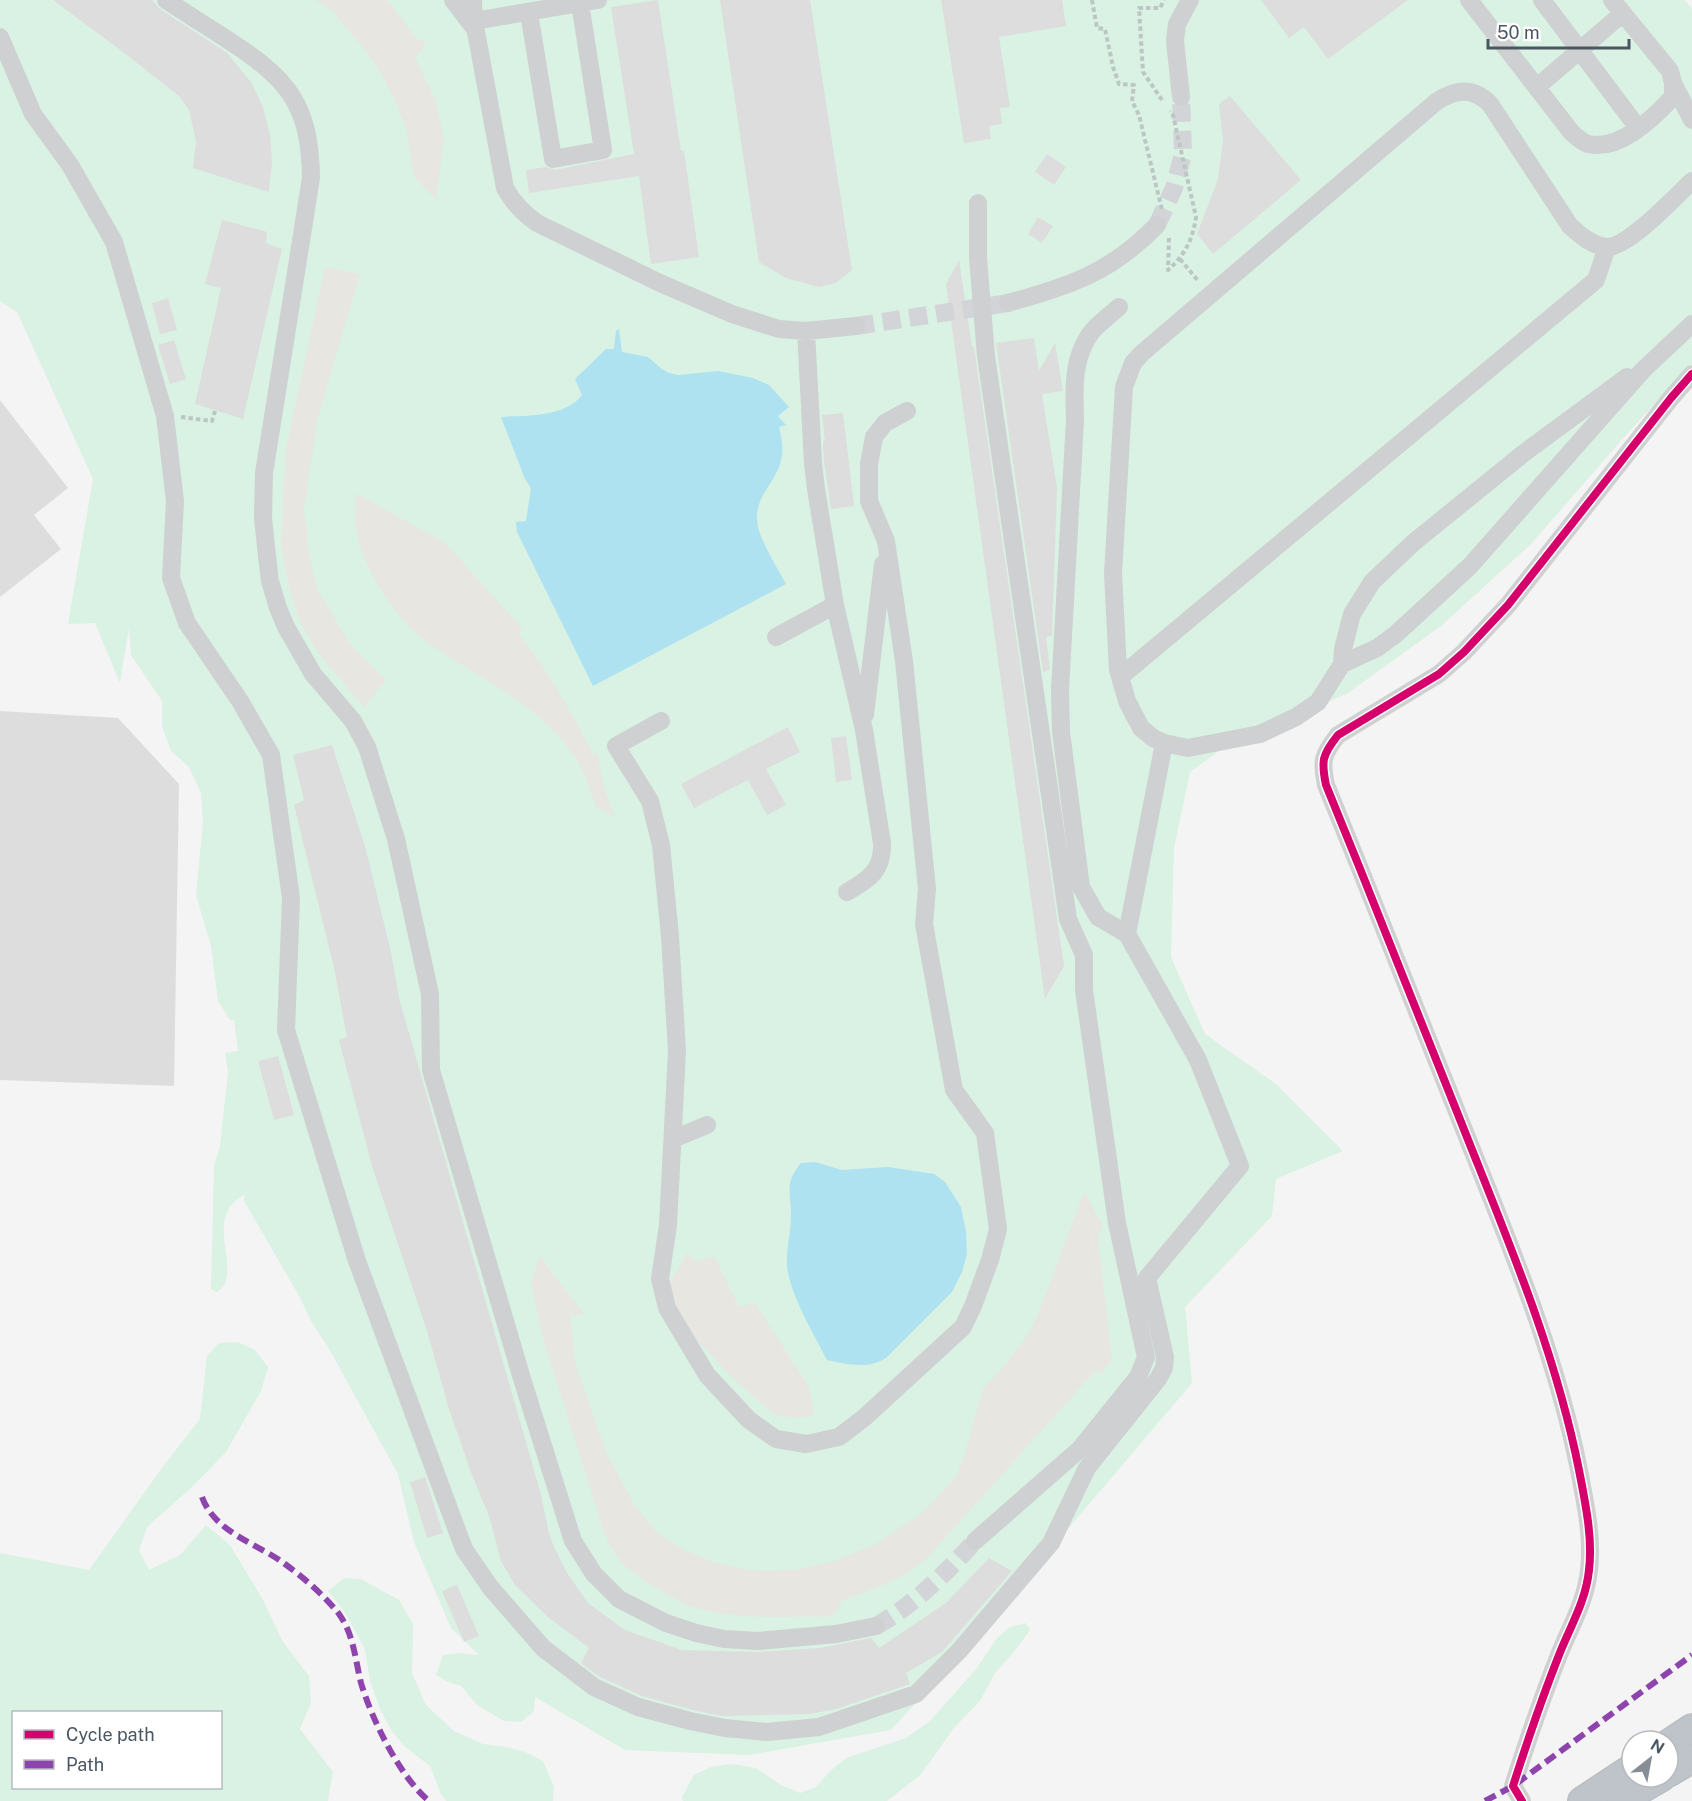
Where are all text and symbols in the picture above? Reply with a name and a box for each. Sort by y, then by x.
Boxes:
scale bar [1488,12,1629,50]
text: 50 m [1497,22,1540,43]
legend [12,1711,222,1789]
text: Cycle path [66,1724,155,1745]
north arrow [1620,1729,1680,1789]
text: N [1647,1735,1668,1758]
text: Path [66,1754,104,1775]

